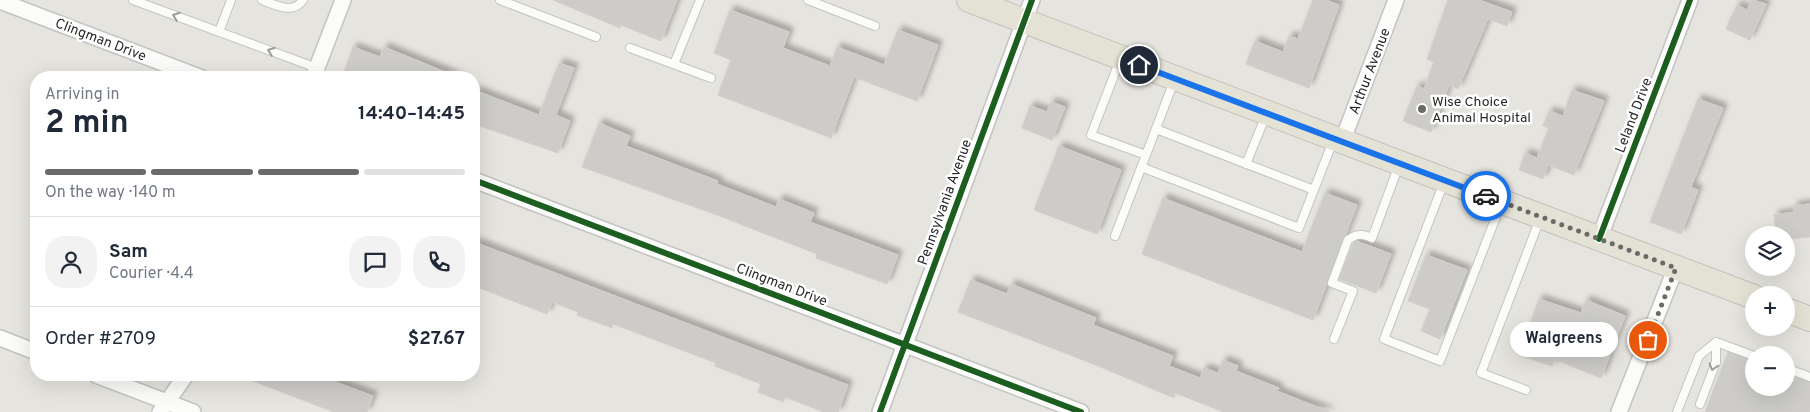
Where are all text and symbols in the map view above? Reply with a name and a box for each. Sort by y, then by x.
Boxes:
one-way arrow [172,12,181,22]
street label: Clingman Drive [53,15,148,66]
street label: Arthur Avenue [1346,26,1395,117]
pin [1118,44,1160,86]
one-way arrow [268,47,276,57]
icon: home [1125,51,1153,79]
street label: Leland Drive [1612,76,1656,155]
text: Arriving in [45,85,120,105]
place label: Wise Choice Animal Hospital [1432,94,1531,127]
text: 14:40–14:45 [358,102,465,126]
marker: Wise Choice Animal Hospital [1416,103,1428,115]
text: 2 min [45,104,129,144]
street label: Pennsylvania Avenue [915,137,976,268]
courier [1461,171,1511,221]
icon: car [1472,182,1500,210]
text: On the way · 140 m [45,183,176,203]
map controls [1745,226,1795,396]
button: layers [1745,226,1795,276]
button: person [45,236,97,288]
button: chat [349,236,401,288]
button: phone [413,236,465,288]
text: Sam [109,240,148,264]
street label: Clingman Drive [734,260,829,311]
text: Courier · 4.4 [109,264,194,284]
button: + [1745,286,1795,336]
pin [1627,319,1669,361]
callout: Walgreens [1510,322,1618,358]
icon: bag [1634,326,1662,354]
text: Order #2709 [45,327,156,351]
text: $27.67 [408,327,465,351]
text: Walgreens [1525,329,1603,349]
button: − [1745,346,1795,396]
one-way arrow [1709,363,1719,371]

